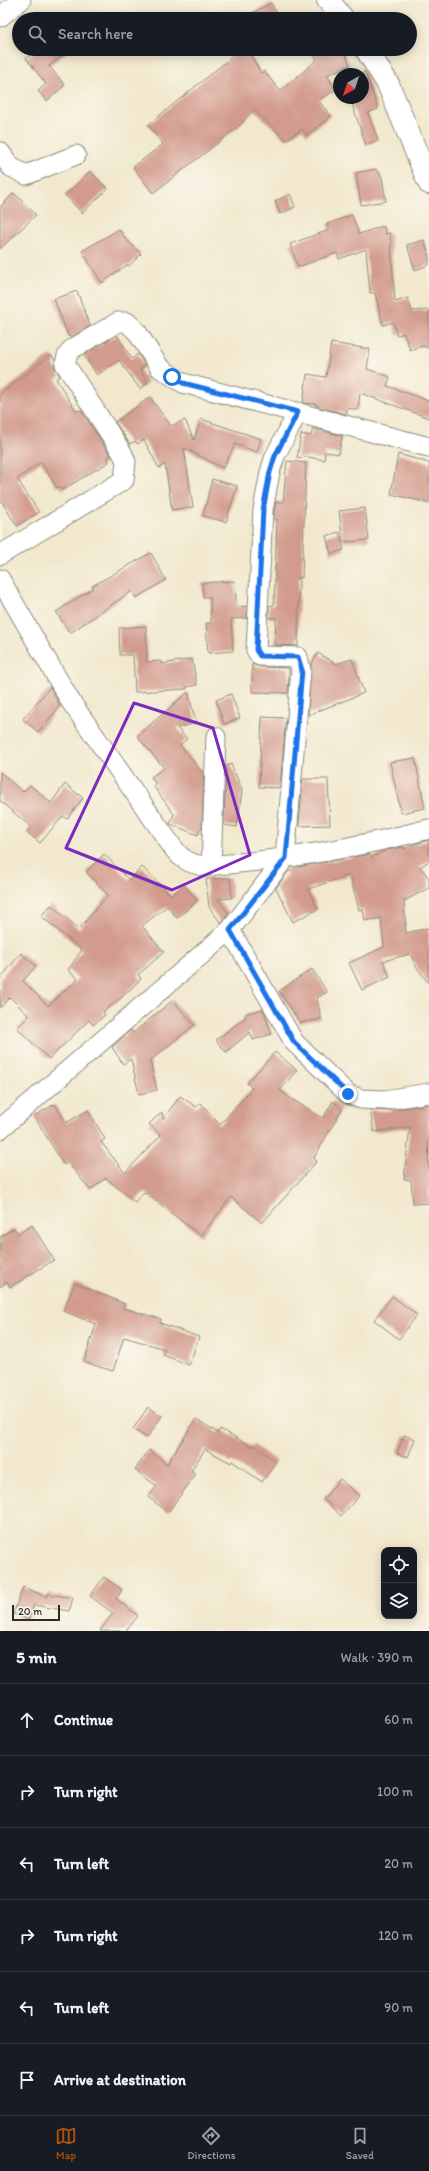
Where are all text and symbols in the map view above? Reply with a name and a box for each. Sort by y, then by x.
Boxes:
search box [12,12,417,56]
icon: search [26,23,48,45]
text: Search here [58,25,133,43]
north arrow [333,68,369,104]
route start [163,368,181,386]
route end [339,1085,357,1103]
map controls [381,1547,417,1619]
button: locate [381,1547,417,1583]
button: layers [381,1583,417,1619]
scale bar [12,1603,60,1622]
text: 20 m [18,1605,42,1618]
text: 5 min [16,1647,56,1667]
text: Walk · 390 m [341,1650,413,1665]
icon: ahead [16,1709,38,1731]
text: Continue [54,1711,113,1729]
text: 60 m [384,1712,413,1727]
icon: right [16,1781,38,1803]
text: Turn right [54,1783,118,1801]
text: 100 m [377,1784,413,1799]
icon: left [16,1853,38,1875]
text: Turn left [54,1855,109,1873]
text: 20 m [384,1856,413,1871]
icon: right [16,1925,38,1947]
text: Turn right [54,1927,118,1945]
text: 120 m [378,1928,413,1943]
icon: left [16,1997,38,2019]
text: Turn left [54,1999,109,2017]
text: 90 m [384,2000,413,2015]
icon: arrive [16,2069,38,2091]
text: Arrive at destination [54,2071,186,2089]
tab: Map [55,2125,77,2162]
tab: Directions [187,2125,236,2162]
tab: Saved [346,2125,374,2162]

